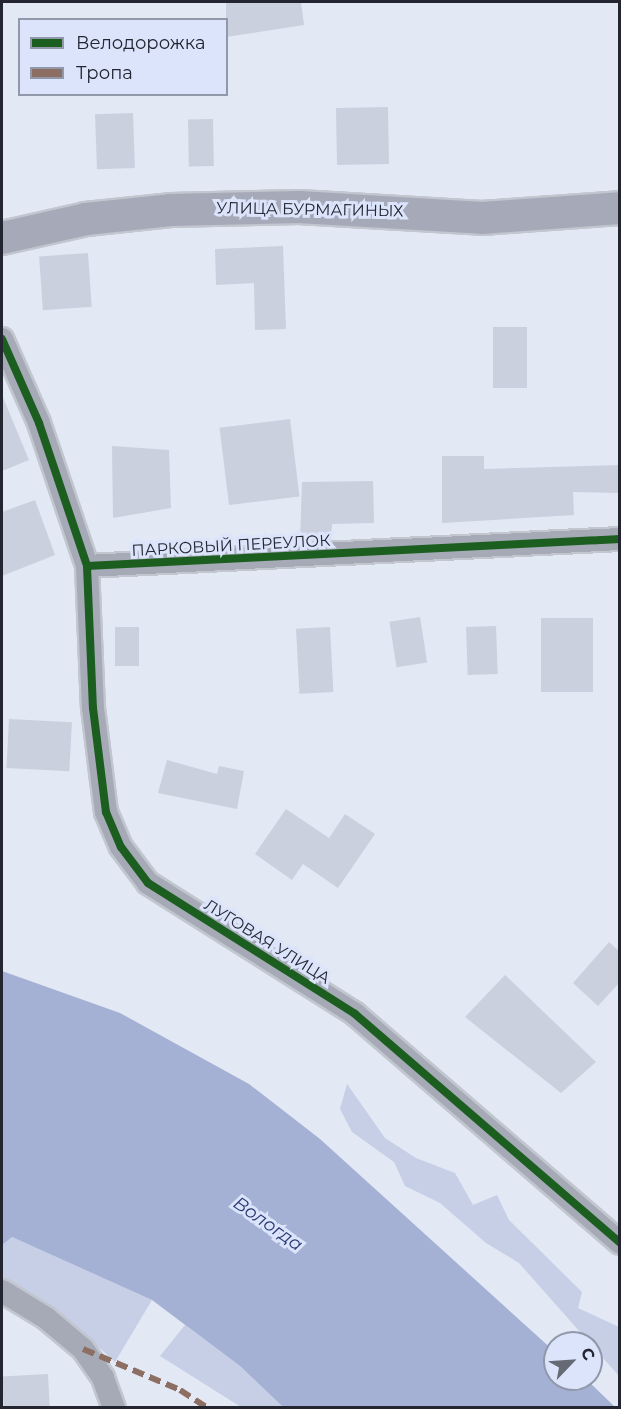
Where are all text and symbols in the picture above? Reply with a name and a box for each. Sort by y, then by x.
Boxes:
legend [18,18,228,96]
text: Велодорожка [76,32,205,54]
text: Тропа [76,62,133,84]
street label: УЛИЦА БУРМАГИНЫХ [216,199,404,221]
street label: ПАРКОВЫЙ ПЕРЕУЛОК [131,531,331,561]
street label: ЛУГОВАЯ УЛИЦА [201,896,333,988]
water label: Вологда [229,1192,307,1256]
north arrow [543,1331,603,1391]
text: С [577,1345,599,1363]

